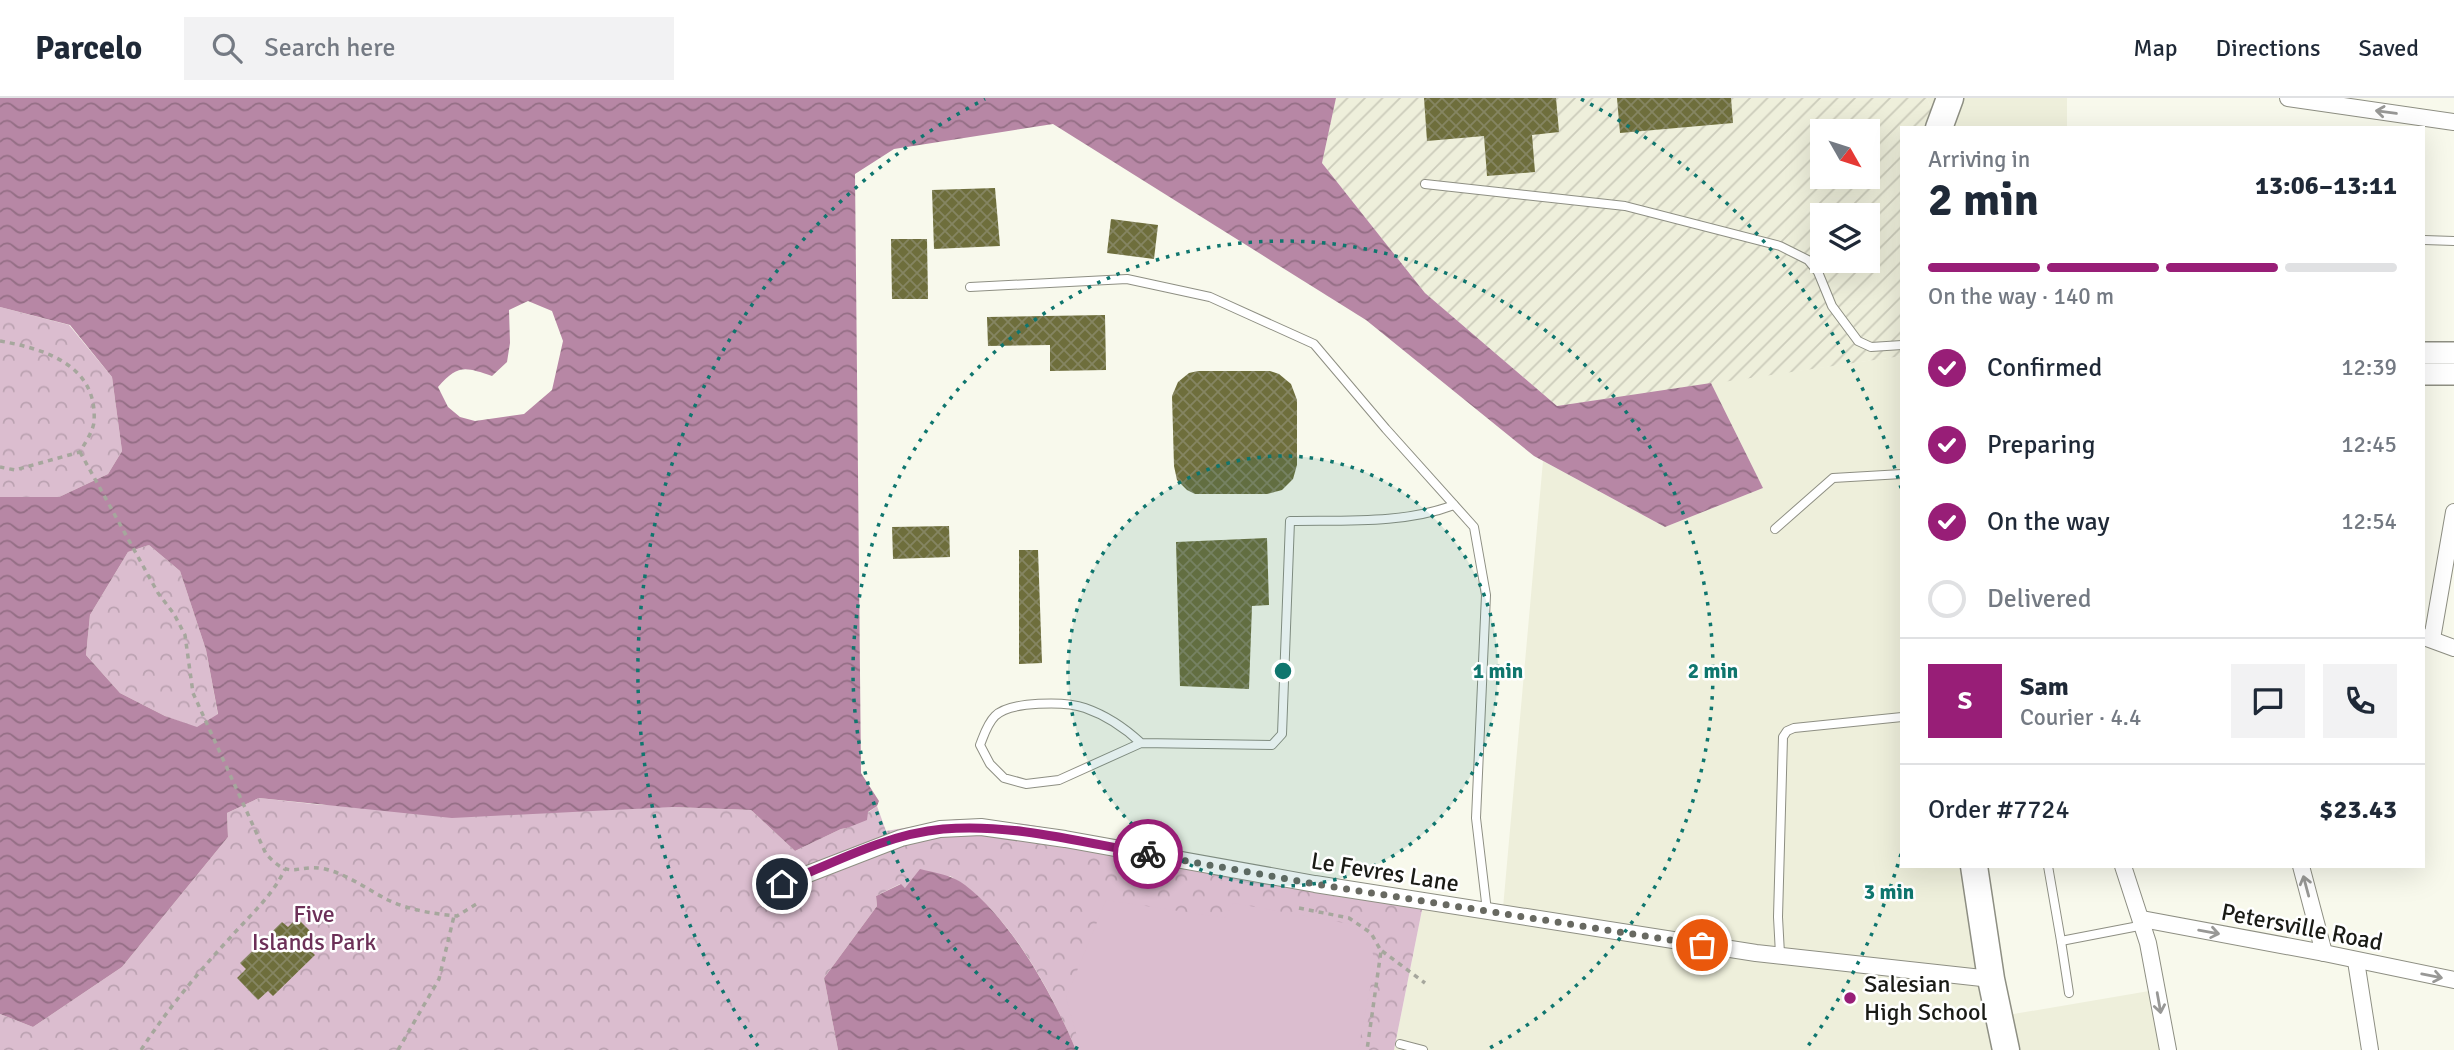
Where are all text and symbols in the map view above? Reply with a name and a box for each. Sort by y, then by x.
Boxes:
search box [184,17,674,80]
text: Parcelo [35,28,142,69]
icon: search [208,29,246,67]
text: Search here [264,32,395,64]
text: Map [2133,33,2178,63]
text: Directions [2216,33,2321,63]
text: Saved [2359,33,2419,63]
one-way arrow [2376,106,2398,119]
north arrow [1810,119,1880,189]
map controls [1810,119,1880,273]
text: Arriving in [1928,145,2030,174]
text: 13:06–13:11 [2255,170,2397,202]
text: 2 min [1928,172,2039,228]
button: layers [1810,203,1880,273]
text: On the way · 140 m [1928,282,2114,311]
icon: check [1928,349,1966,387]
text: Confirmed [1987,352,2102,384]
text: 12:39 [2341,353,2397,382]
icon: check [1928,426,1966,464]
text: Preparing [1987,429,2095,461]
text: 12:45 [2341,430,2397,459]
icon: check [1928,503,1966,541]
text: On the way [1987,506,2110,538]
text: 12:54 [2341,507,2397,536]
text: Delivered [1987,583,2092,615]
text: 1 min [1473,658,1523,684]
text: 2 min [1688,658,1738,684]
centre of rings [1271,659,1295,683]
button: chat [2231,664,2305,738]
button: phone [2323,664,2397,738]
text: Sam [2020,671,2069,703]
text: S [1958,685,1972,717]
text: Courier · 4.4 [2020,703,2141,732]
text: Order #7724 [1928,794,2069,826]
text: $23.43 [2319,794,2397,826]
courier [1113,819,1183,889]
icon: bike [1129,835,1167,873]
street label: Le Fevres Lane [1309,845,1461,899]
pin [752,854,812,914]
icon: home [763,865,801,903]
one-way arrow [2299,875,2312,898]
text: 3 min [1864,879,1914,905]
street label: Petersville Road [2219,897,2385,957]
park label: Five Islands Park [252,899,376,957]
pin [1672,915,1732,975]
icon: bag [1683,926,1721,964]
one-way arrow [2197,926,2220,939]
place label: Salesian High School [1864,969,1987,1027]
one-way arrow [2420,970,2443,983]
marker: Salesian High School [1842,990,1858,1006]
one-way arrow [2153,991,2166,1014]

